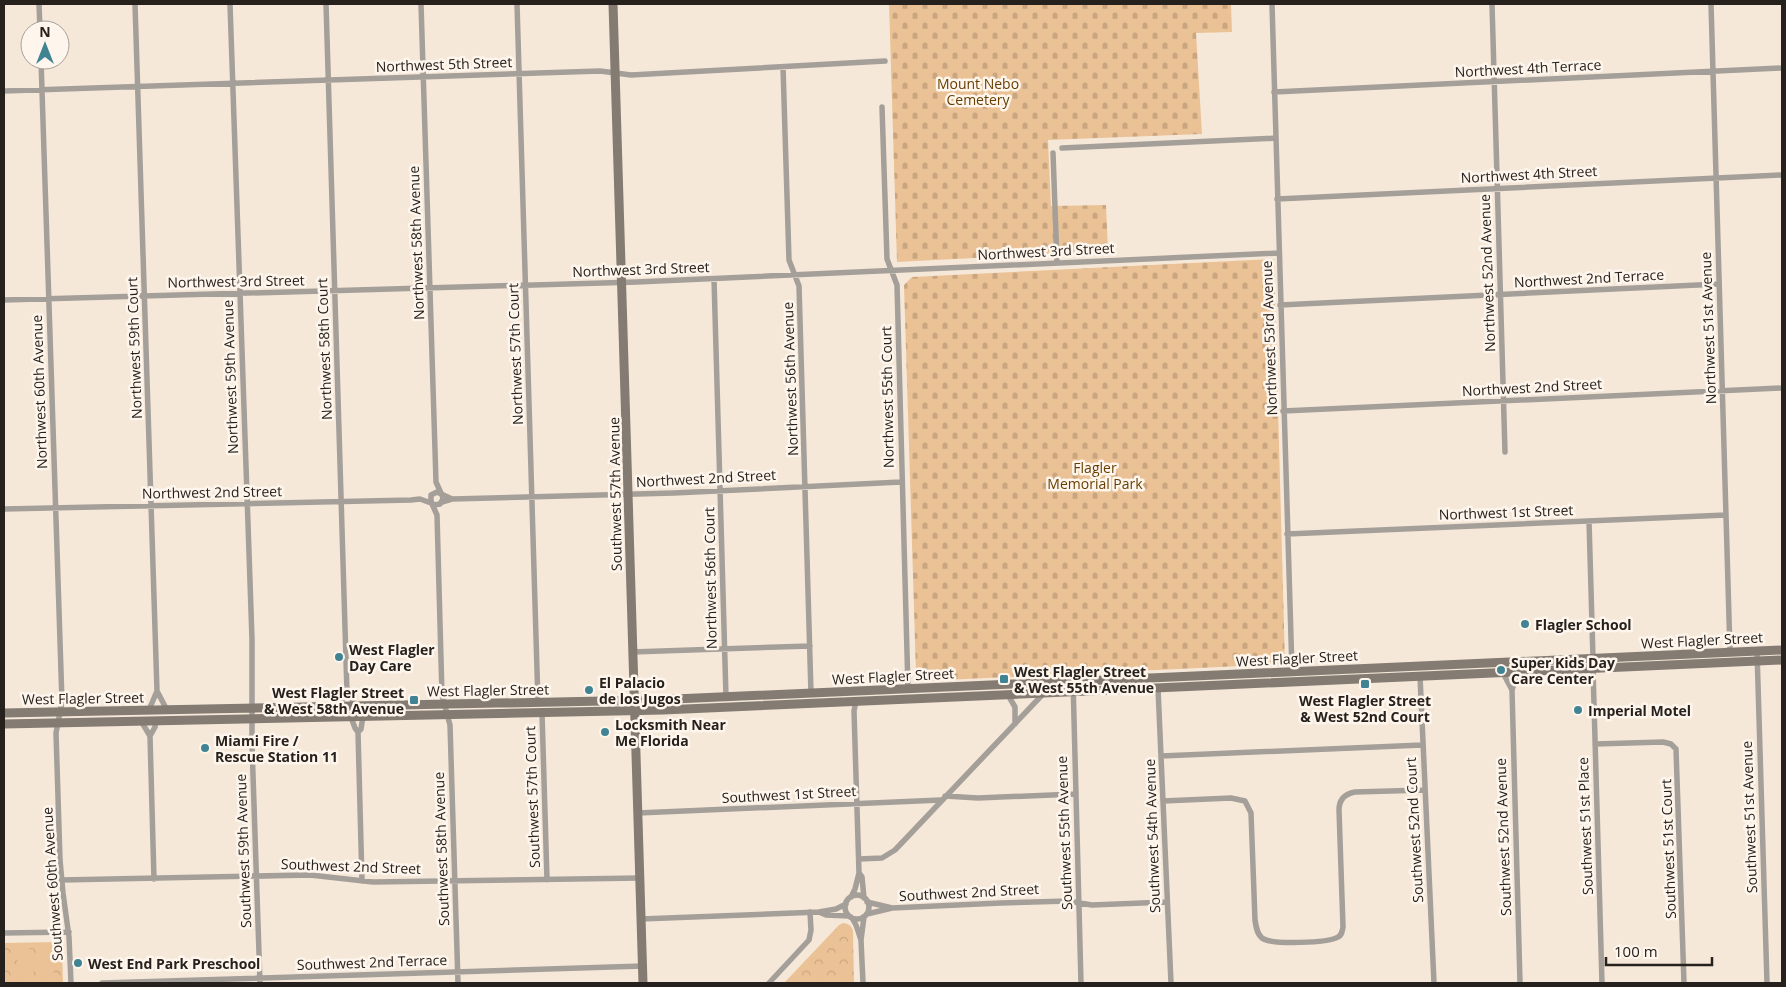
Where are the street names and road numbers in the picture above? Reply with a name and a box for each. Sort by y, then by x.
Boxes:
street label: Northwest 5th Street [375,52,513,76]
street label: Northwest 4th Terrace [1454,55,1602,81]
street label: Northwest 4th Street [1460,161,1598,187]
street label: Northwest 58th Avenue [404,165,428,320]
street label: Northwest 52nd Avenue [1475,194,1499,352]
street label: Northwest 3rd Street [977,238,1115,264]
street label: Northwest 51st Avenue [1696,251,1720,404]
street label: Northwest 3rd Street [572,257,710,281]
street label: Northwest 53rd Avenue [1257,260,1281,416]
street label: Northwest 2nd Terrace [1513,265,1665,291]
street label: Northwest 3rd Street [167,270,305,292]
street label: Northwest 59th Court [122,277,146,419]
street label: Northwest 58th Court [312,278,336,420]
street label: Northwest 57th Court [503,283,527,425]
street label: Northwest 59th Avenue [218,299,242,454]
street label: Northwest 56th Avenue [778,301,802,456]
street label: Northwest 60th Avenue [27,314,51,469]
street label: Northwest 55th Court [876,326,898,468]
street label: Northwest 2nd Street [1462,374,1602,400]
street label: Southwest 57th Avenue [604,417,626,571]
street label: Northwest 2nd Street [636,465,776,491]
street label: Northwest 2nd Street [142,481,282,503]
street label: Northwest 1st Street [1438,500,1574,524]
street label: Northwest 56th Court [699,507,721,649]
street label: West Flagler Street [1641,627,1763,653]
street label: West Flagler Street [1236,645,1358,671]
street label: West Flagler Street [832,663,954,689]
street label: West Flagler Street [427,679,549,701]
street label: West Flagler Street [22,687,144,709]
street label: Southwest 57th Court [520,726,544,868]
street label: Southwest 51st Avenue [1737,740,1761,893]
street label: Southwest 55th Avenue [1052,755,1076,910]
street label: Southwest 52nd Court [1401,757,1427,903]
street label: Southwest 51st Place [1573,757,1597,895]
street label: Southwest 54th Avenue [1140,758,1164,913]
street label: Southwest 52nd Avenue [1491,758,1515,916]
street label: Southwest 58th Avenue [429,771,453,926]
street label: Southwest 59th Avenue [231,773,255,928]
street label: Southwest 51st Court [1656,779,1680,919]
street label: Southwest 1st Street [721,781,857,807]
street label: Southwest 60th Avenue [37,806,67,962]
street label: Southwest 2nd Street [281,854,421,878]
street label: Southwest 2nd Street [899,879,1039,905]
street label: Southwest 2nd Terrace [296,950,448,974]

